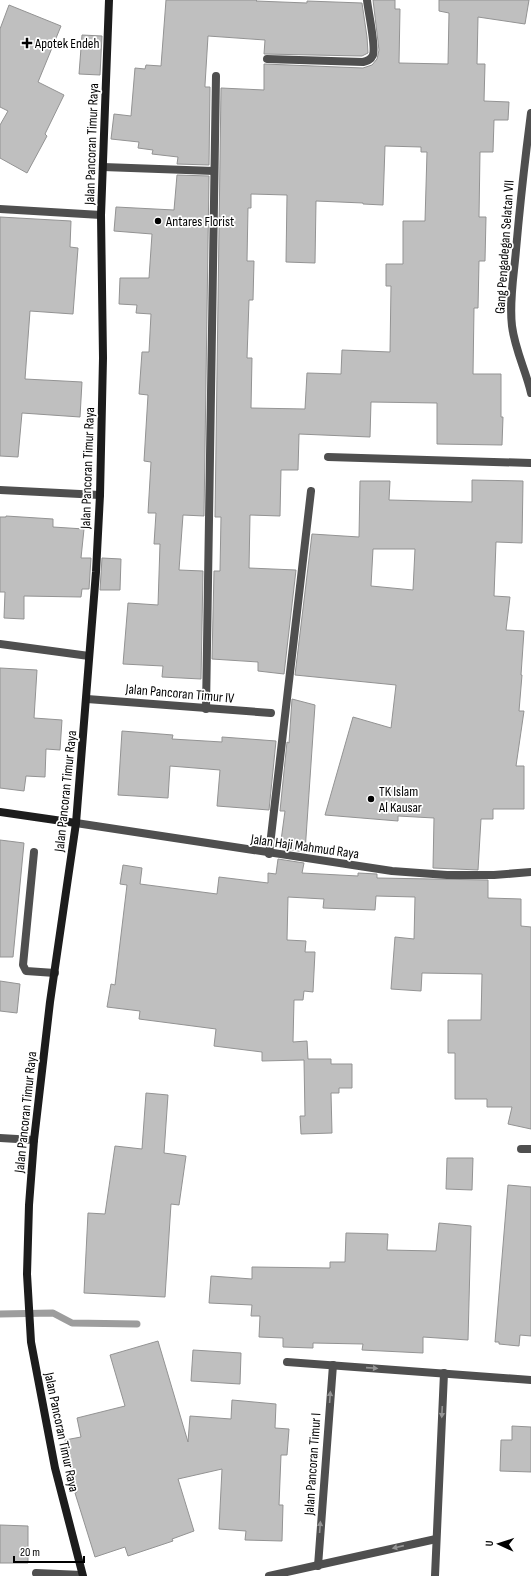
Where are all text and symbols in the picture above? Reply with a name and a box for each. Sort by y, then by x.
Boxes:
place label: Apotek Endeh [34,35,99,52]
marker: Apotek Endeh [22,38,32,48]
street label: Jalan Pancoran Timur Raya [81,83,102,206]
street label: Gang Pengadegan Selatan VII [491,179,518,315]
place label: Antares Florist [165,213,234,230]
marker: Antares Florist [153,216,163,226]
street label: Jalan Pancoran Timur Raya [77,407,98,530]
street label: Jalan Pancoran Timur IV [124,680,236,707]
street label: Jalan Pancoran Timur Raya [51,730,80,854]
place label: TK Islam Al Kausar [378,783,422,816]
marker: TK Islam Al Kausar [366,794,376,804]
street label: Jalan Haji Mahmud Raya [249,830,360,863]
street label: Jalan Pancoran Timur Raya [11,1051,40,1175]
one-way arrow [366,1365,378,1372]
street label: Jalan Pancoran Timur Raya [40,1370,82,1493]
one-way arrow [327,1391,334,1403]
one-way arrow [439,1406,445,1419]
street label: Jalan Pancoran Timur I [300,1412,325,1517]
one-way arrow [317,1521,324,1533]
north arrow [479,1524,519,1564]
scale bar [14,1538,84,1564]
text: U [483,1540,496,1547]
text: 20 m [20,1545,40,1560]
one-way arrow [392,1545,404,1551]

